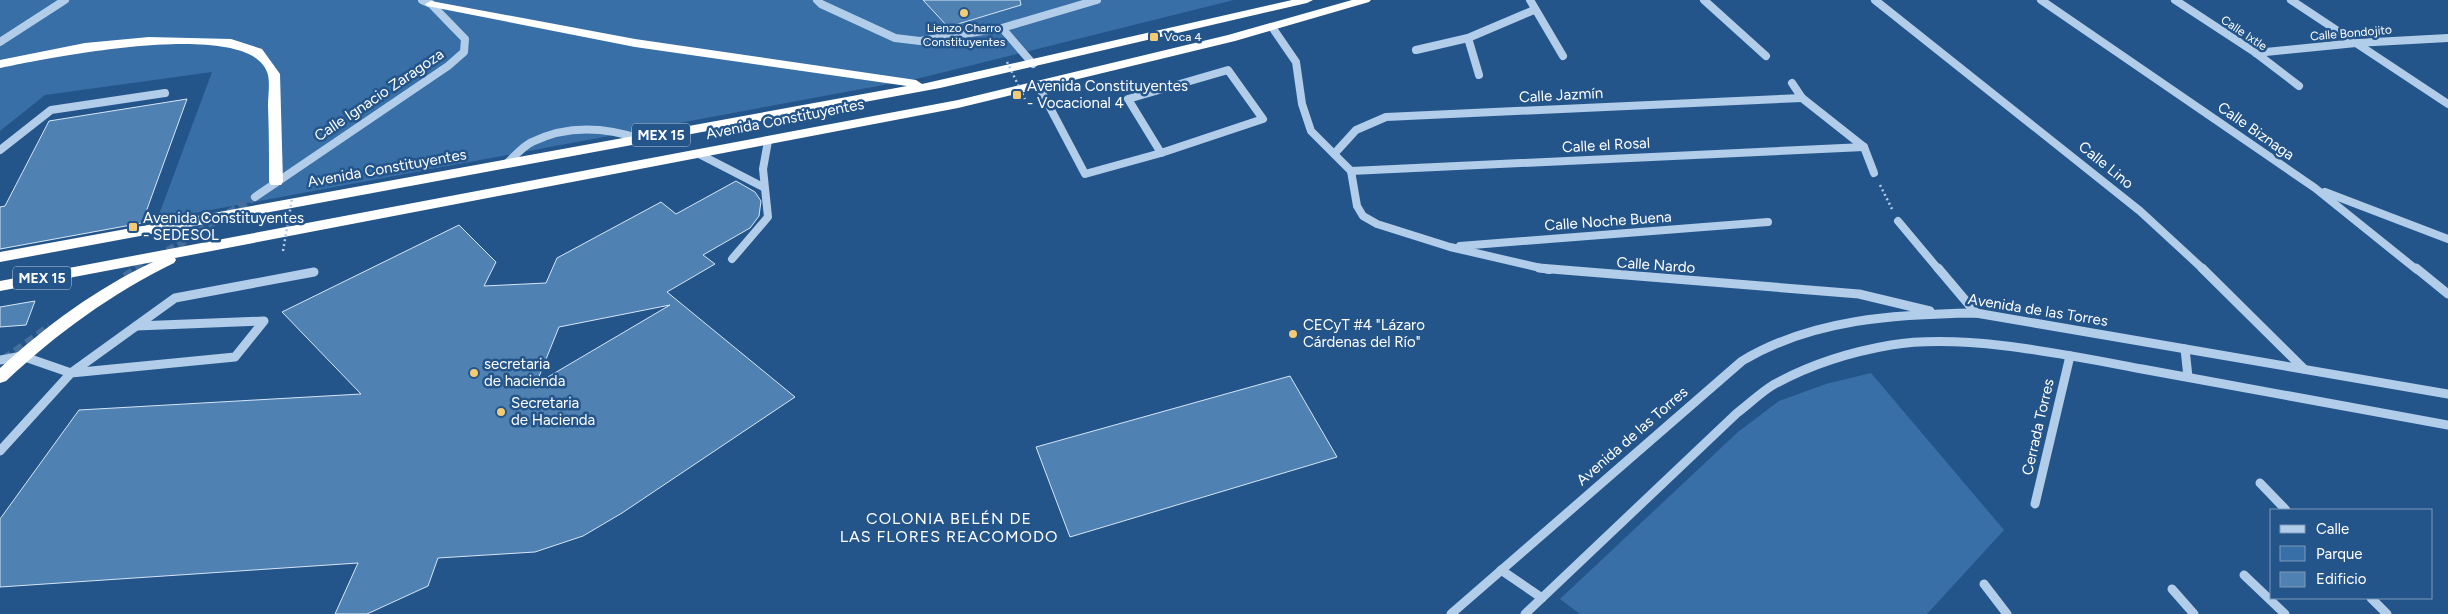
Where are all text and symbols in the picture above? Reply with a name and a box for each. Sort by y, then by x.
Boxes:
marker: Lienzo Charro Constituyentes [958,7,970,19]
street label: Calle Ixtle [2218,13,2270,54]
place label: Lienzo Charro Constituyentes [923,21,1006,49]
street label: Calle Bondojito [2310,22,2393,44]
place label: Voca 4 [1164,30,1202,44]
marker: Voca 4 [1148,31,1160,43]
street label: Calle Ignacio Zaragoza [311,45,447,145]
place label: Avenida Constituyentes - Vocacional 4 [1027,77,1188,112]
street label: Calle Jazmín [1518,84,1604,106]
marker: Avenida Constituyentes - Vocacional 4 [1011,89,1023,101]
street label: Avenida Constituyentes [704,95,866,143]
street label: Calle Biznaga [2214,98,2298,164]
road number: MEX 15 [632,124,690,146]
street label: Calle el Rosal [1561,134,1651,156]
street label: Calle Lino [2075,137,2137,193]
street label: Avenida Constituyentes [306,145,468,191]
street label: Calle Noche Buena [1544,208,1672,234]
place label: Avenida Constituyentes - SEDESOL [143,209,304,244]
marker: Avenida Constituyentes - SEDESOL [127,221,139,233]
street label: Calle Nardo [1616,253,1696,277]
road number: MEX 15 [13,266,71,290]
street label: Avenida de las Torres [1967,290,2109,330]
place label: CECyT #4 "Lázaro Cárdenas del Río" [1303,316,1425,351]
marker: CECyT #4 "Lázaro Cárdenas del Río" [1287,328,1299,340]
place label: secretaria de hacienda [484,355,565,390]
marker: secretaria de hacienda [468,367,480,379]
street label: Cerrada Torres [2018,377,2058,477]
street label: Avenida de las Torres [1573,383,1691,489]
place label: Secretaria de Hacienda [511,394,595,429]
marker: Secretaria de Hacienda [495,406,507,418]
district label: COLONIA BELÉN DE LAS FLORES REACOMODO [840,509,1058,546]
legend [2270,509,2433,599]
text: Calle [2316,520,2349,538]
text: Parque [2316,545,2363,563]
text: Edificio [2316,570,2367,588]

